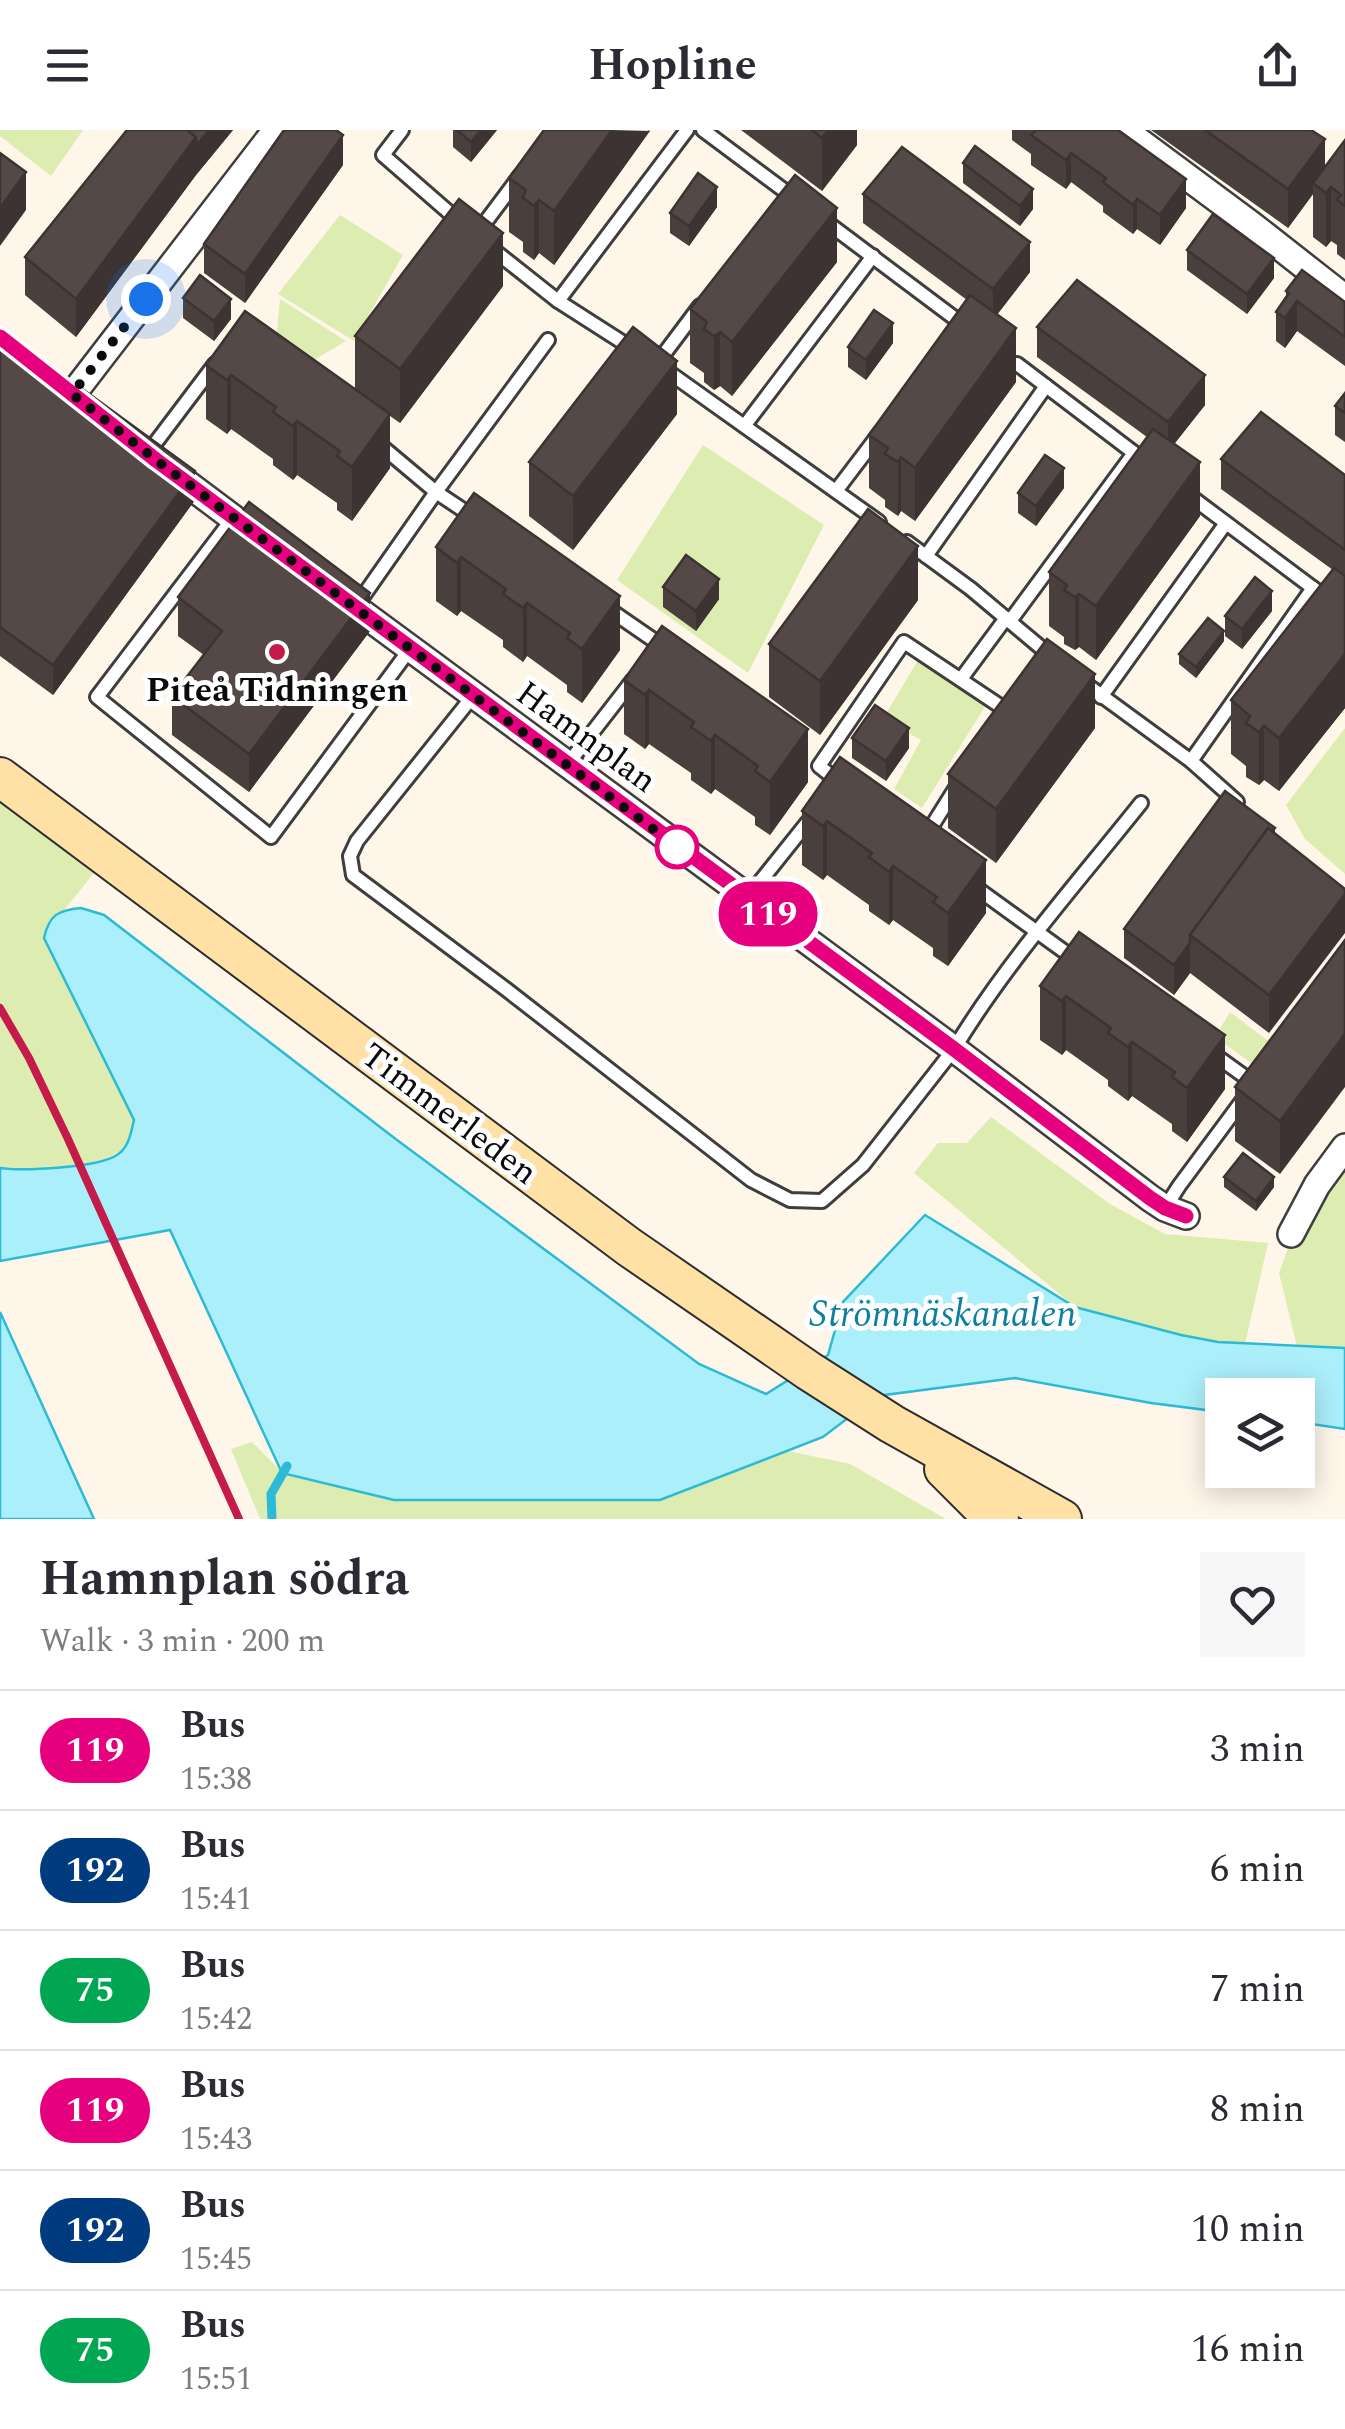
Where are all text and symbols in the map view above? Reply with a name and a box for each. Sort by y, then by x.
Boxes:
text: Hopline [588,31,757,100]
icon: menu [40,38,95,93]
icon: share [1250,38,1305,93]
your location [121,274,171,324]
marker: Piteå Tidningen [266,641,288,663]
place label: Piteå Tidningen [146,664,408,717]
street label: Hamnplan [504,668,668,807]
unlabelled marker [656,826,698,868]
line badge: 119 [710,882,826,946]
text: 119 [739,888,797,941]
street label: Timmerleden [349,1030,549,1198]
water label: Strömnäskanalen [809,1286,1077,1344]
map controls [1205,1378,1315,1488]
button: layers [1205,1378,1315,1488]
text: Hamnplan södra [40,1543,409,1616]
button: heart [1200,1552,1305,1657]
text: Walk · 3 min · 200 m [40,1617,325,1666]
text: Bus [180,1697,246,1755]
text: 3 min [1210,1721,1305,1779]
text: 119 [66,1724,124,1777]
text: 15:38 [180,1755,252,1804]
text: Bus [180,1817,246,1875]
text: 6 min [1210,1841,1305,1899]
text: 192 [66,1844,124,1897]
text: 15:41 [180,1875,252,1924]
text: Bus [180,1937,246,1995]
text: 7 min [1210,1961,1305,2019]
text: 75 [75,1964,115,2017]
text: 15:42 [180,1995,252,2044]
text: Bus [180,2057,246,2115]
text: 8 min [1210,2081,1305,2139]
text: 119 [66,2084,124,2137]
text: 15:43 [180,2115,252,2164]
text: Bus [180,2177,246,2235]
text: 10 min [1191,2201,1305,2259]
text: 192 [66,2204,124,2257]
text: 15:45 [180,2235,252,2284]
text: Bus [180,2297,246,2355]
text: 16 min [1191,2321,1305,2379]
text: 75 [75,2324,115,2377]
text: 15:51 [180,2355,252,2404]

